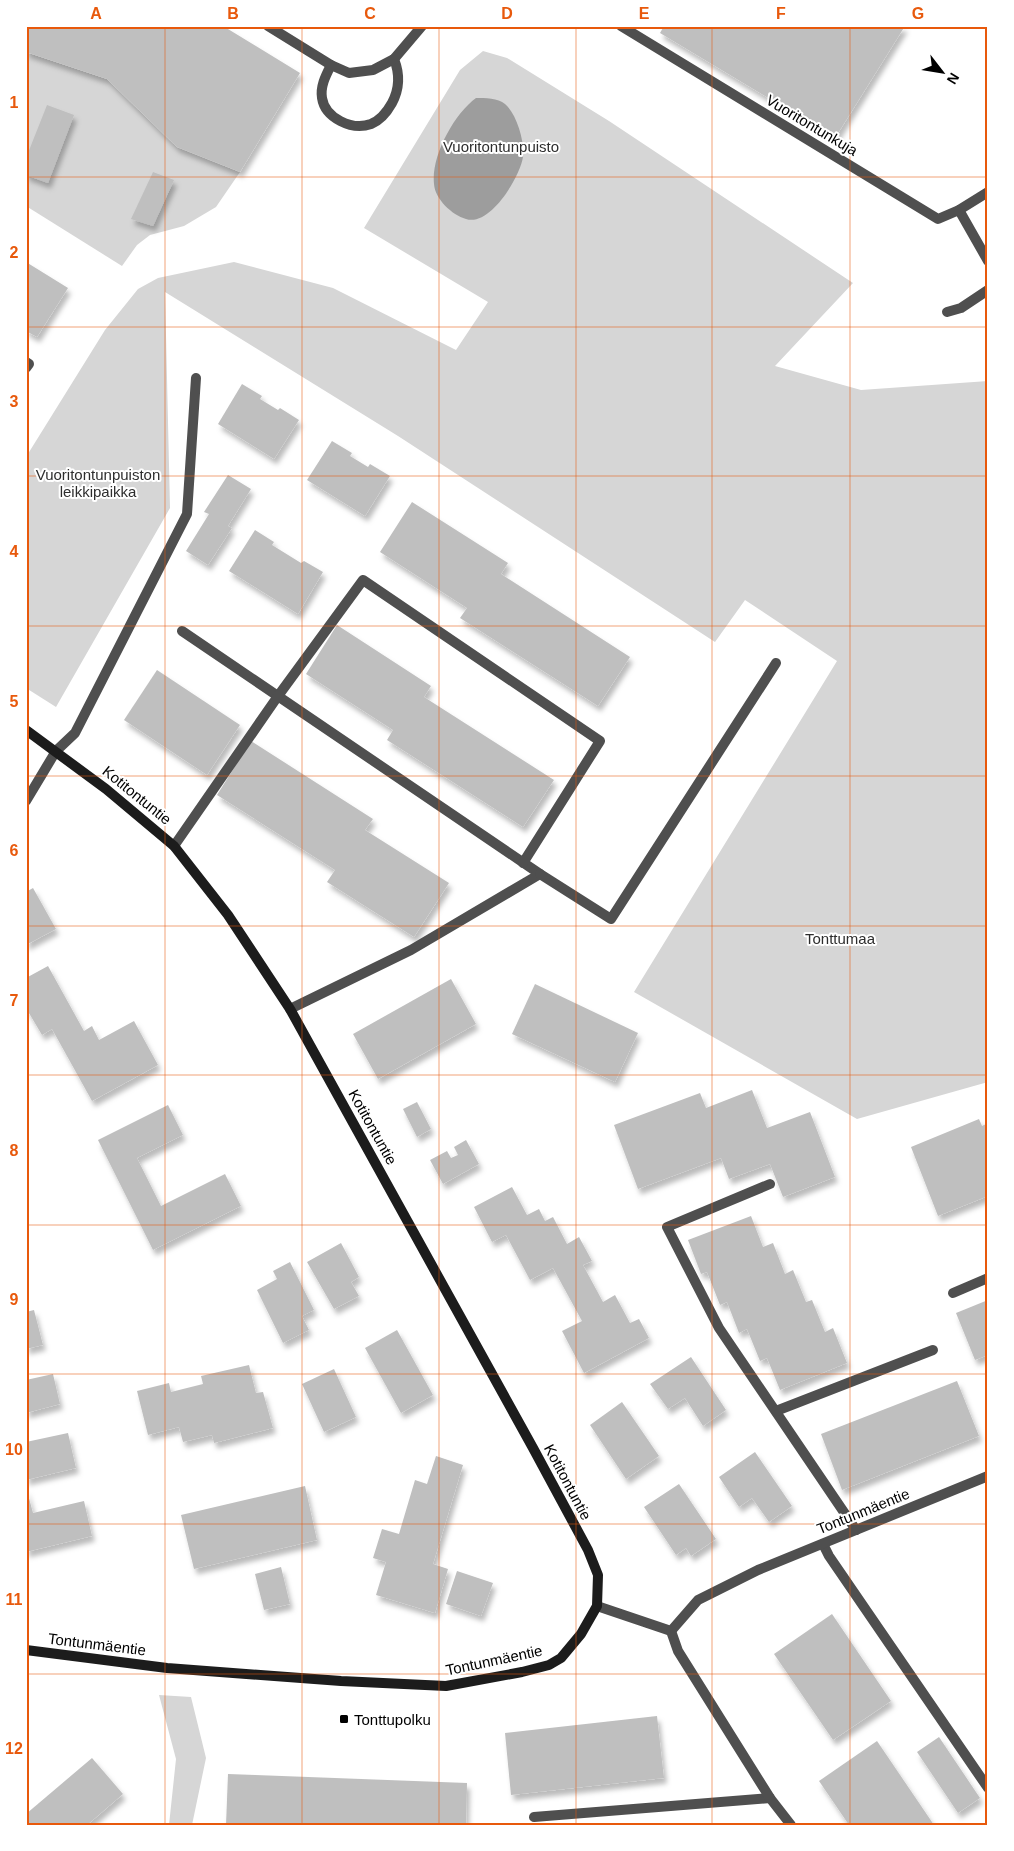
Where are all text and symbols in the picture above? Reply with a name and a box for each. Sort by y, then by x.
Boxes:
text: A [90,5,102,22]
text: B [227,5,239,22]
text: C [364,5,376,22]
text: D [501,5,513,22]
text: E [639,5,650,22]
text: F [776,5,786,22]
text: G [912,5,924,22]
north arrow [916,48,966,98]
text: N [944,70,963,87]
street label: Vuoritontunkuja [763,91,861,159]
text: 1 [10,94,19,111]
park label: Vuoritontunpuisto [443,138,559,155]
text: 2 [10,244,19,261]
text: 3 [10,393,19,410]
park label: Vuoritontunpuiston leikkipaikka [36,466,160,500]
text: 4 [10,543,19,560]
text: 5 [10,693,19,710]
street label: Kotitontuntie [99,762,175,828]
text: 6 [10,842,19,859]
park label: Tonttumaa [805,930,876,947]
text: 7 [10,992,19,1009]
street label: Kotitontuntie [345,1086,401,1168]
text: 8 [10,1142,19,1159]
text: 9 [10,1291,19,1308]
text: 10 [5,1441,23,1458]
street label: Kotitontuntie [541,1441,595,1523]
street label: Tontunmäentie [814,1485,912,1537]
text: 11 [6,1591,23,1608]
street label: Tontunmäentie [47,1630,147,1658]
street label: Tontunmäentie [444,1641,544,1679]
place label: Tonttupolku [354,1711,431,1728]
marker: Tonttupolku [338,1713,350,1725]
text: 12 [5,1740,23,1757]

